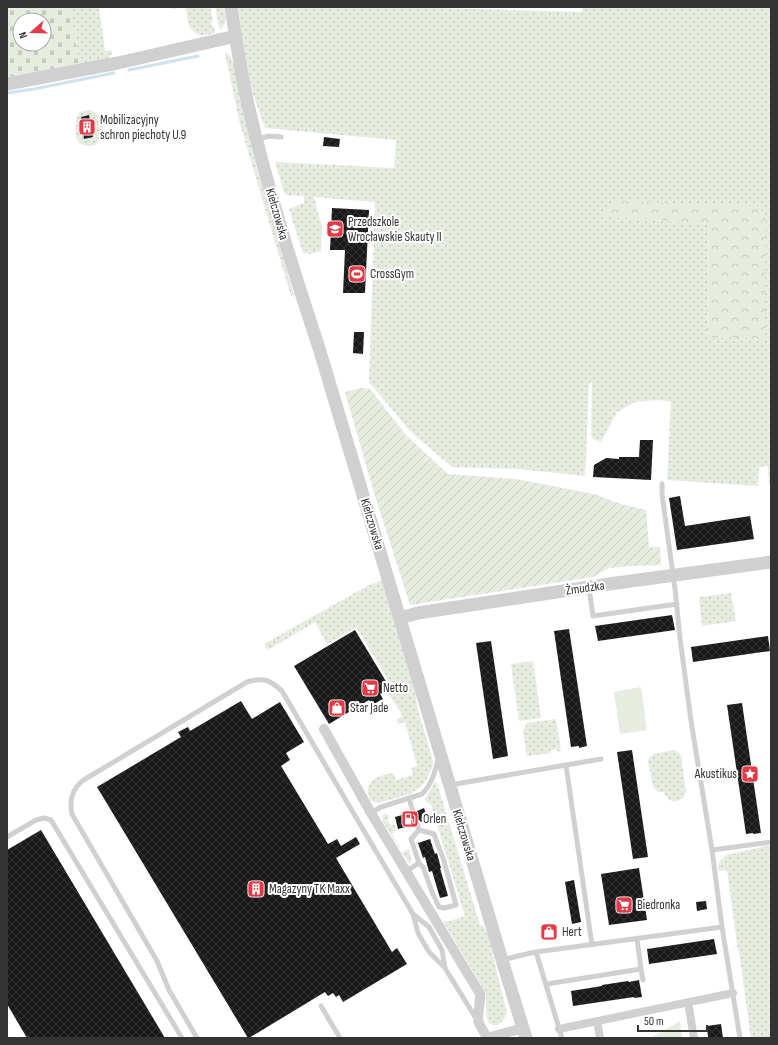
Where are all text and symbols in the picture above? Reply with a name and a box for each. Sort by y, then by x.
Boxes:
north arrow [12,12,52,52]
text: N [16,30,30,40]
place label: Mobilizacyjny schron piechoty U.9 [100,112,186,143]
building icon: Mobilizacyjny schron piechoty U.9 [77,117,97,137]
street label: Kiełczowska [262,186,292,242]
place label: Przedszkole Wrocławskie Skauty II [348,214,442,245]
school or university icon: Przedszkole Wrocławskie Skauty II [325,219,345,239]
sports icon: CrossGym [347,264,367,284]
place label: CrossGym [370,266,414,282]
street label: Kiełczowska [357,496,387,552]
street label: Żmudzka [564,576,605,599]
supermarket icon: Netto [360,678,380,698]
place label: Netto [383,680,408,696]
shop icon: Star Jade [327,698,347,718]
place label: Star Jade [350,700,389,716]
place icon: Akustikus [740,764,760,784]
place label: Akustikus [694,766,737,782]
street label: Kiełczowska [449,807,479,863]
fuel station icon: Orlen [400,809,420,829]
place label: Orlen [423,811,446,827]
building icon: Magazyny TK Maxx [246,879,266,899]
place label: Magazyny TK Maxx [269,881,350,897]
supermarket icon: Biedronka [614,895,634,915]
place label: Biedronka [637,897,680,913]
shop icon: Hert [539,922,559,942]
place label: Hert [562,924,582,940]
scale bar [638,1007,707,1033]
text: 50 m [644,1014,664,1029]

